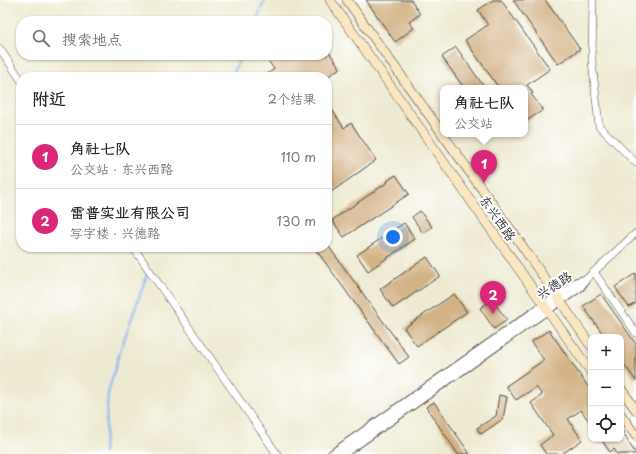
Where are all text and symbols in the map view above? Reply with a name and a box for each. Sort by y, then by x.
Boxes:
search box [16,16,332,60]
icon: search [30,27,52,49]
text: 搜索地点 [62,27,122,50]
text: 附近 [32,85,66,111]
popup [440,85,528,137]
text: 2个结果 [268,89,316,108]
text: 角社七队 [454,90,514,113]
text: 公交站 [454,113,493,132]
text: 角社七队 [70,136,130,159]
text: 1 [42,147,48,166]
text: 110 m [281,147,316,166]
pin: 1 [471,150,497,183]
text: 公交站 · 东兴西路 [70,159,173,178]
street label: 东兴西路 [476,191,521,244]
text: 雷普实业有限公司 [70,200,190,223]
text: 2 [40,211,50,230]
text: 130 m [277,211,316,230]
text: 写字楼 · 兴德路 [70,223,160,242]
your location [383,227,403,247]
street label: 兴德路 [532,266,575,303]
pin: 2 [480,281,506,314]
map controls [588,334,624,442]
button: + [588,334,624,370]
button: − [588,370,624,406]
button: locate [588,406,624,442]

